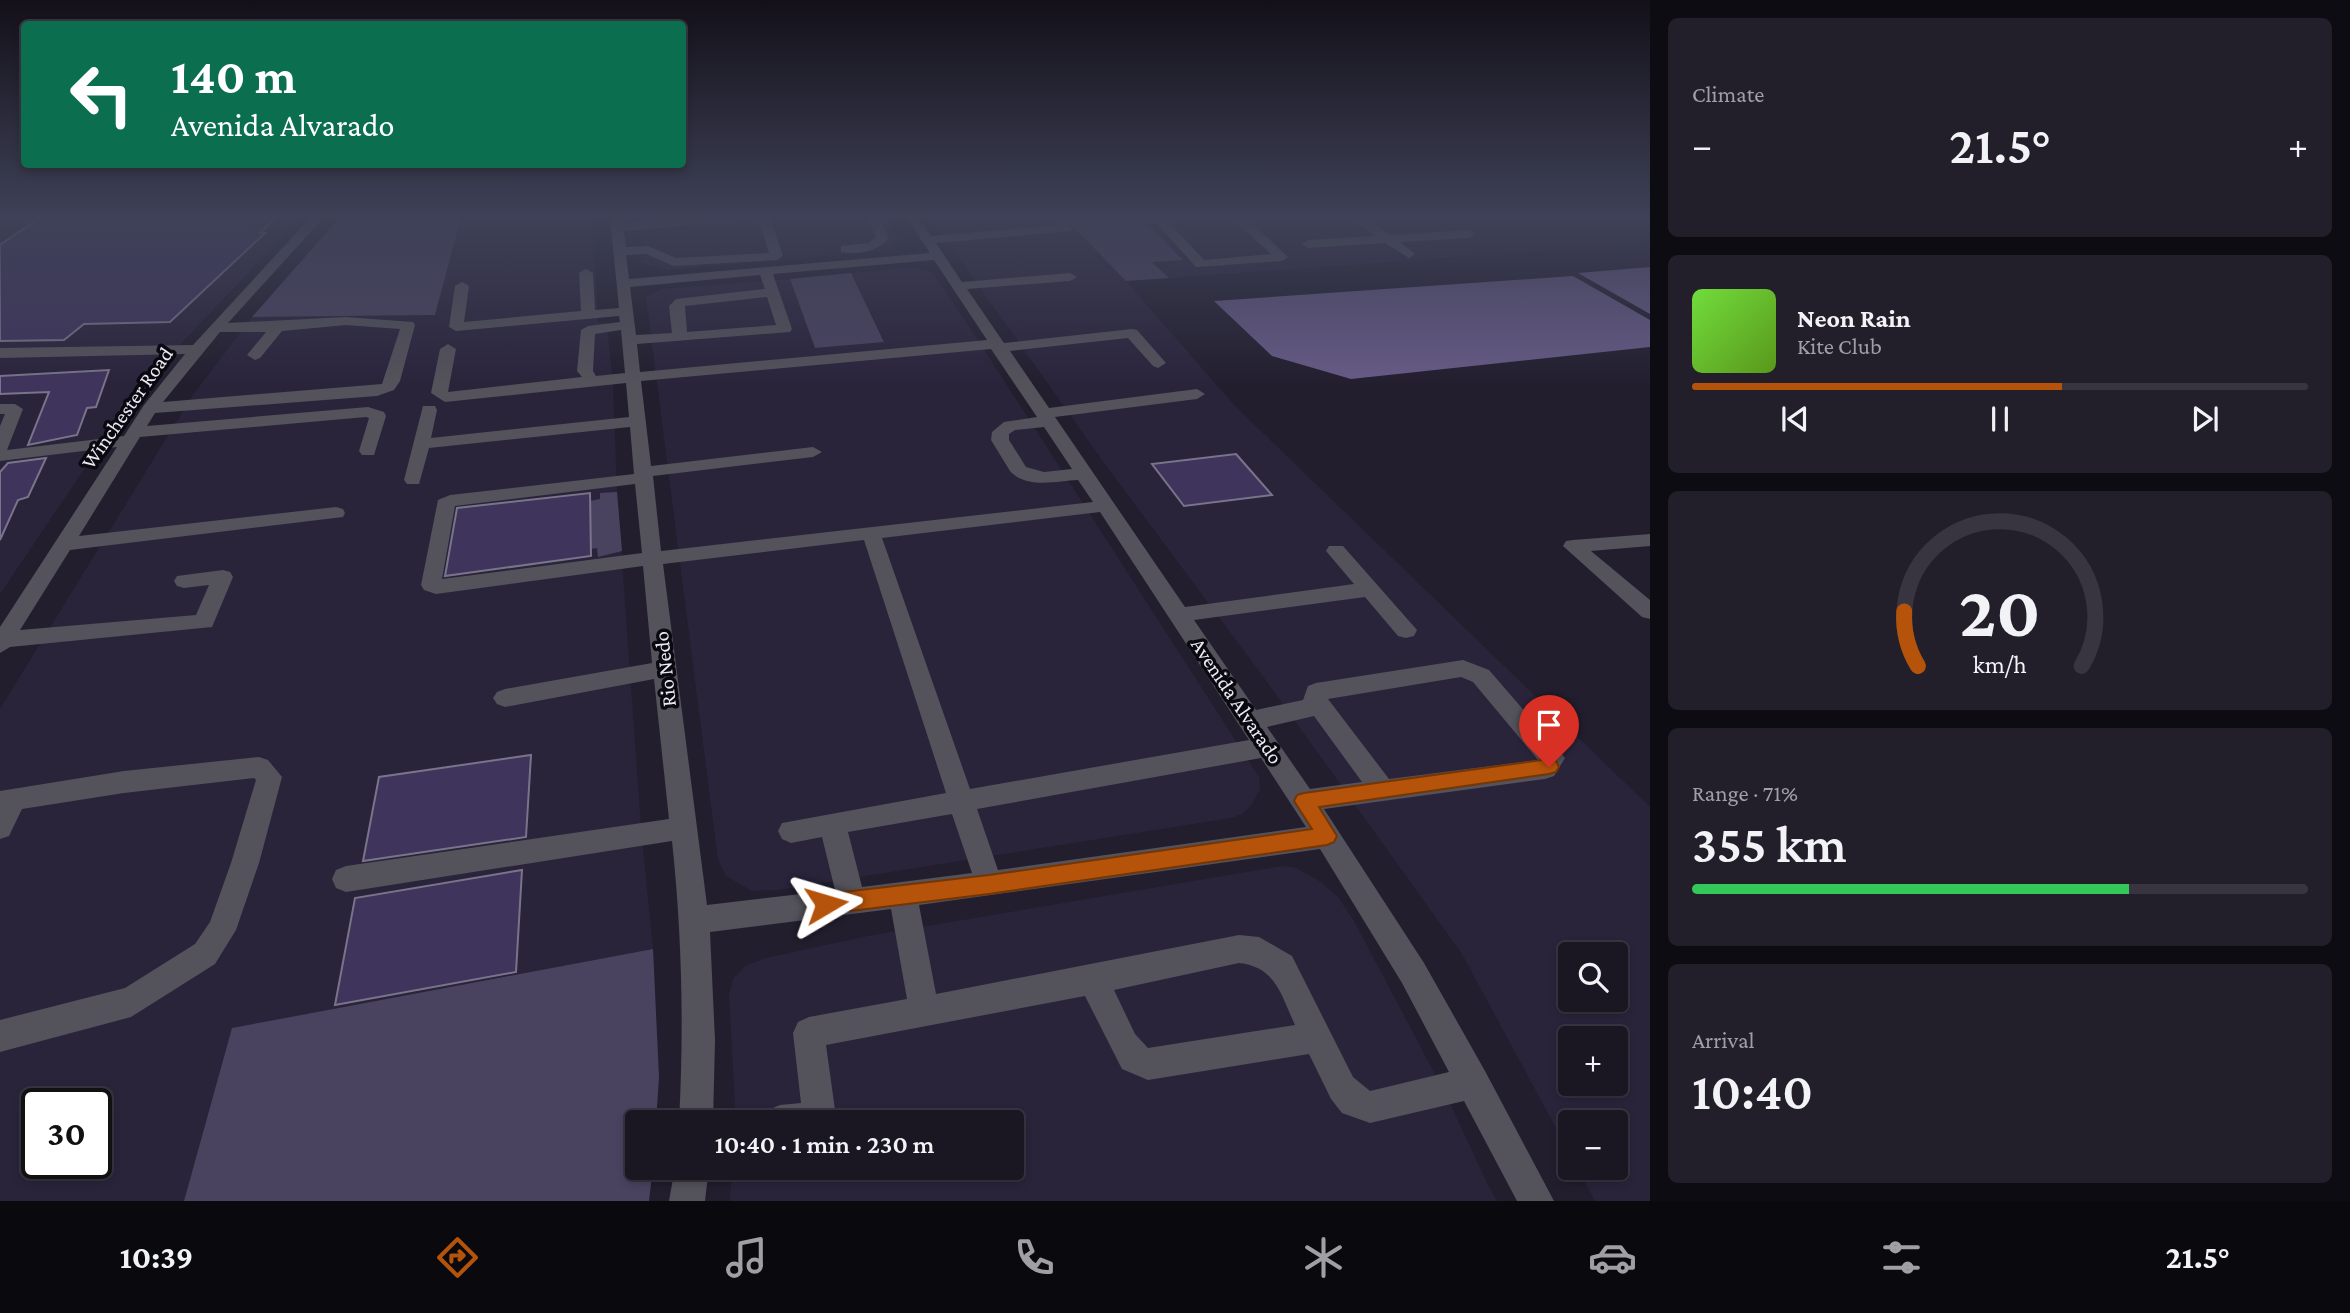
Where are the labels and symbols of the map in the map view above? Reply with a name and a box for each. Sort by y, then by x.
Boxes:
street label: Winchester Road [76,343,178,473]
street label: Rio Nedo [649,630,681,708]
street label: Avenida Alvarado [1186,633,1288,769]
pin [1519,695,1579,767]
position arrow [789,867,863,941]
speed limit sign: 30 [21,1088,112,1179]

